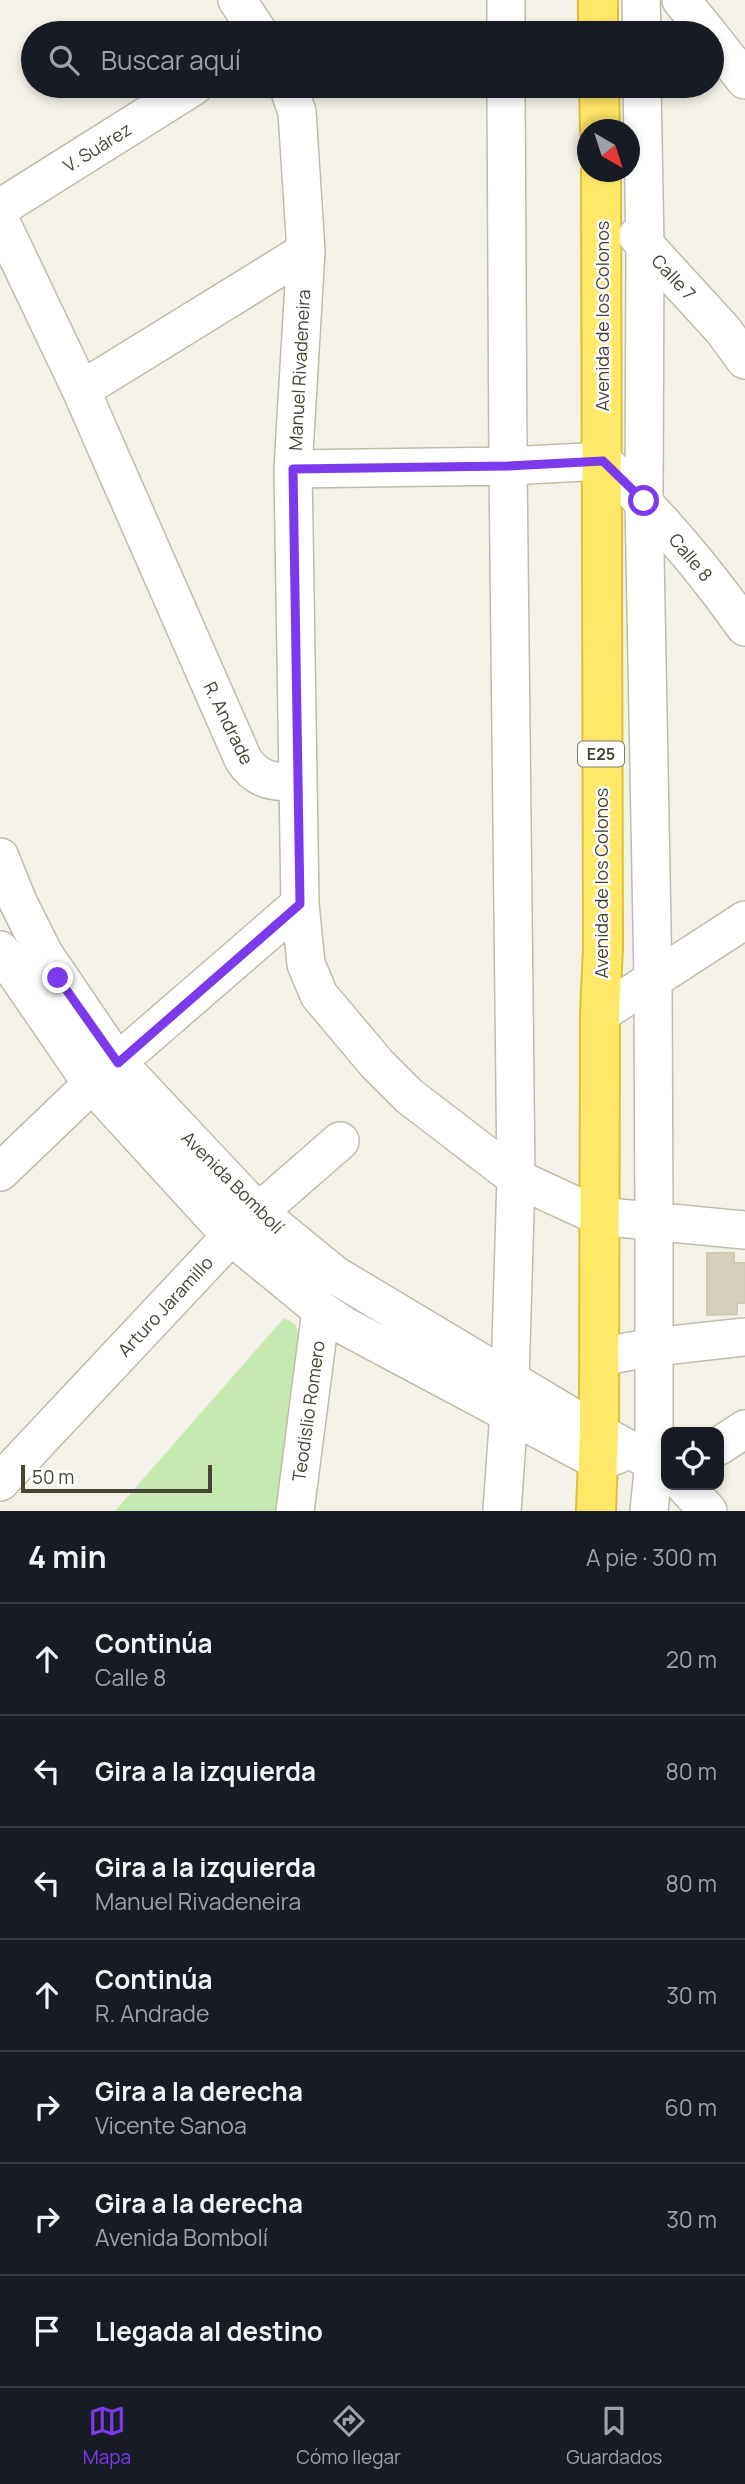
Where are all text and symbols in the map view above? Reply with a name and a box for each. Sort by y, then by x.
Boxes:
search box [21,21,724,98]
icon: search [45,41,83,79]
text: Buscar aquí [101,42,241,78]
street label: V. Suárez [58,117,136,177]
north arrow [577,119,640,182]
street label: Avenida de los Colonos [590,221,614,411]
street label: Calle 7 [647,249,701,305]
street label: Manuel Rivadeneira [283,289,315,451]
route start [628,485,659,516]
street label: Calle 8 [664,528,718,586]
street label: R. Andrade [199,678,259,768]
road number: E25 [578,741,624,766]
street label: Avenida de los Colonos [589,788,613,978]
route end [42,962,73,993]
street label: Avenida Bombolí [177,1126,289,1238]
street label: Arturo Jaramillo [112,1251,218,1361]
street label: Teodislio Romero [286,1339,330,1483]
map controls [661,1427,724,1490]
button: locate [661,1427,724,1490]
scale bar [21,1462,212,1494]
text: 50 m [32,1464,74,1490]
text: 4 min [28,1536,106,1577]
text: A pie · 300 m [586,1541,717,1573]
text: Continúa [95,1625,213,1661]
icon: ahead [28,1640,66,1678]
text: 20 m [666,1643,717,1675]
text: Calle 8 [95,1661,166,1693]
icon: left [28,1752,66,1790]
text: Gira a la izquierda [95,1753,316,1789]
text: 80 m [666,1755,717,1787]
text: Gira a la izquierda [95,1849,316,1885]
icon: left [28,1864,66,1902]
text: 80 m [666,1867,717,1899]
text: Manuel Rivadeneira [95,1885,301,1917]
text: Continúa [95,1961,213,1997]
icon: ahead [28,1976,66,2014]
text: 30 m [666,1979,717,2011]
text: R. Andrade [95,1997,209,2029]
text: Gira a la derecha [95,2073,303,2109]
icon: right [28,2088,66,2126]
text: 60 m [665,2091,717,2123]
text: Vicente Sanoa [95,2109,247,2141]
text: Gira a la derecha [95,2185,303,2221]
icon: right [28,2200,66,2238]
text: 30 m [666,2203,717,2235]
text: Avenida Bombolí [95,2221,268,2253]
icon: arrive [28,2312,66,2350]
text: Llegada al destino [95,2313,323,2349]
tab: Mapa [83,2402,131,2470]
tab: Cómo llegar [296,2402,401,2470]
tab: Guardados [566,2402,662,2470]

